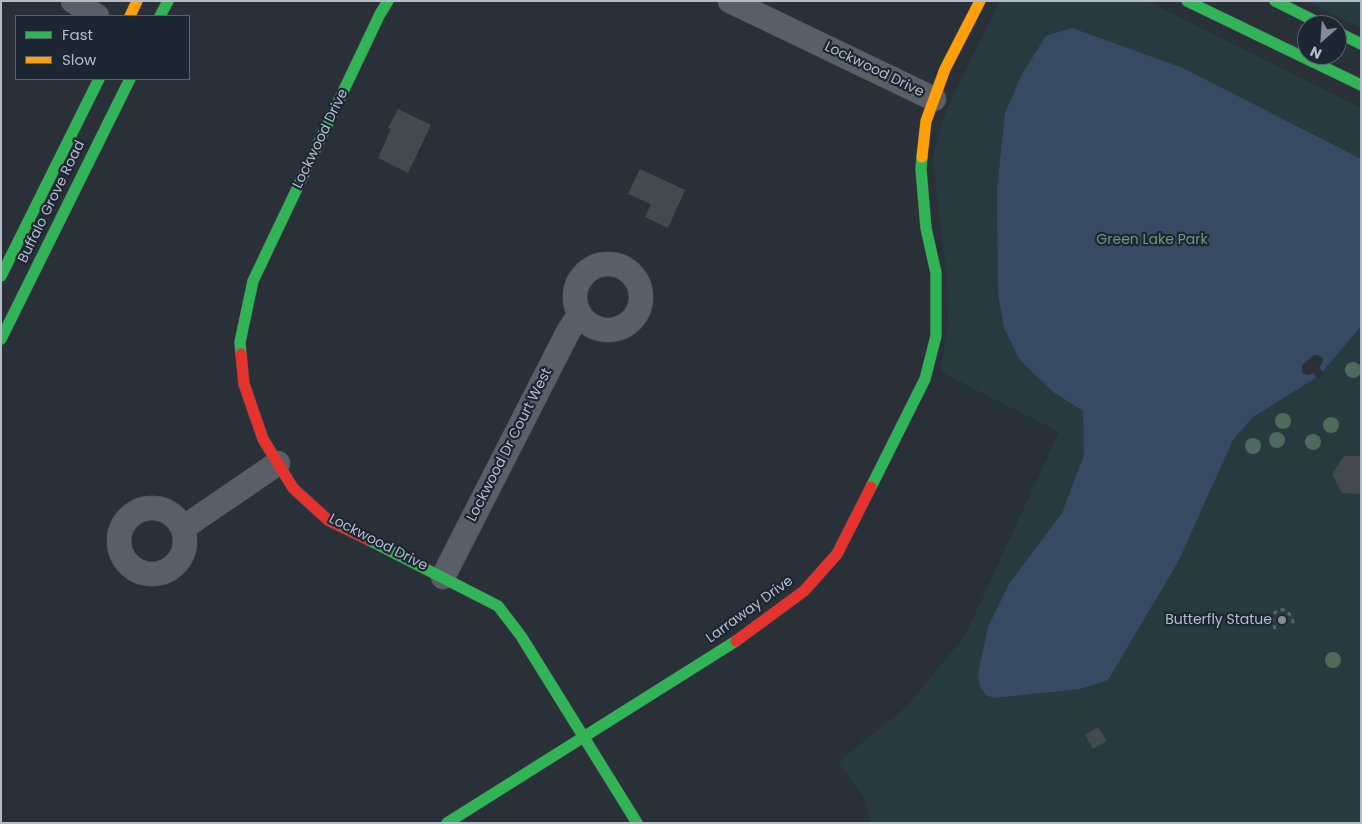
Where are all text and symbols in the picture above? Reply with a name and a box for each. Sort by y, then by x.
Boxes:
legend [15,15,190,80]
north arrow [1297,15,1347,65]
text: Fast [62,24,93,45]
street label: Lockwood Drive [822,39,926,101]
text: N [1307,41,1325,64]
text: Slow [62,49,96,70]
street label: Lockwood Drive [290,87,352,191]
street label: Buffalo Grove Road [15,138,89,266]
park label: Green Lake Park [1096,232,1208,248]
street label: Lockwood Dr Court West [464,366,556,524]
street label: Lockwood Drive [326,511,430,575]
street label: Larraway Drive [703,573,797,647]
place label: Butterfly Statue [1165,612,1272,628]
marker: Butterfly Statue [1276,614,1288,626]

